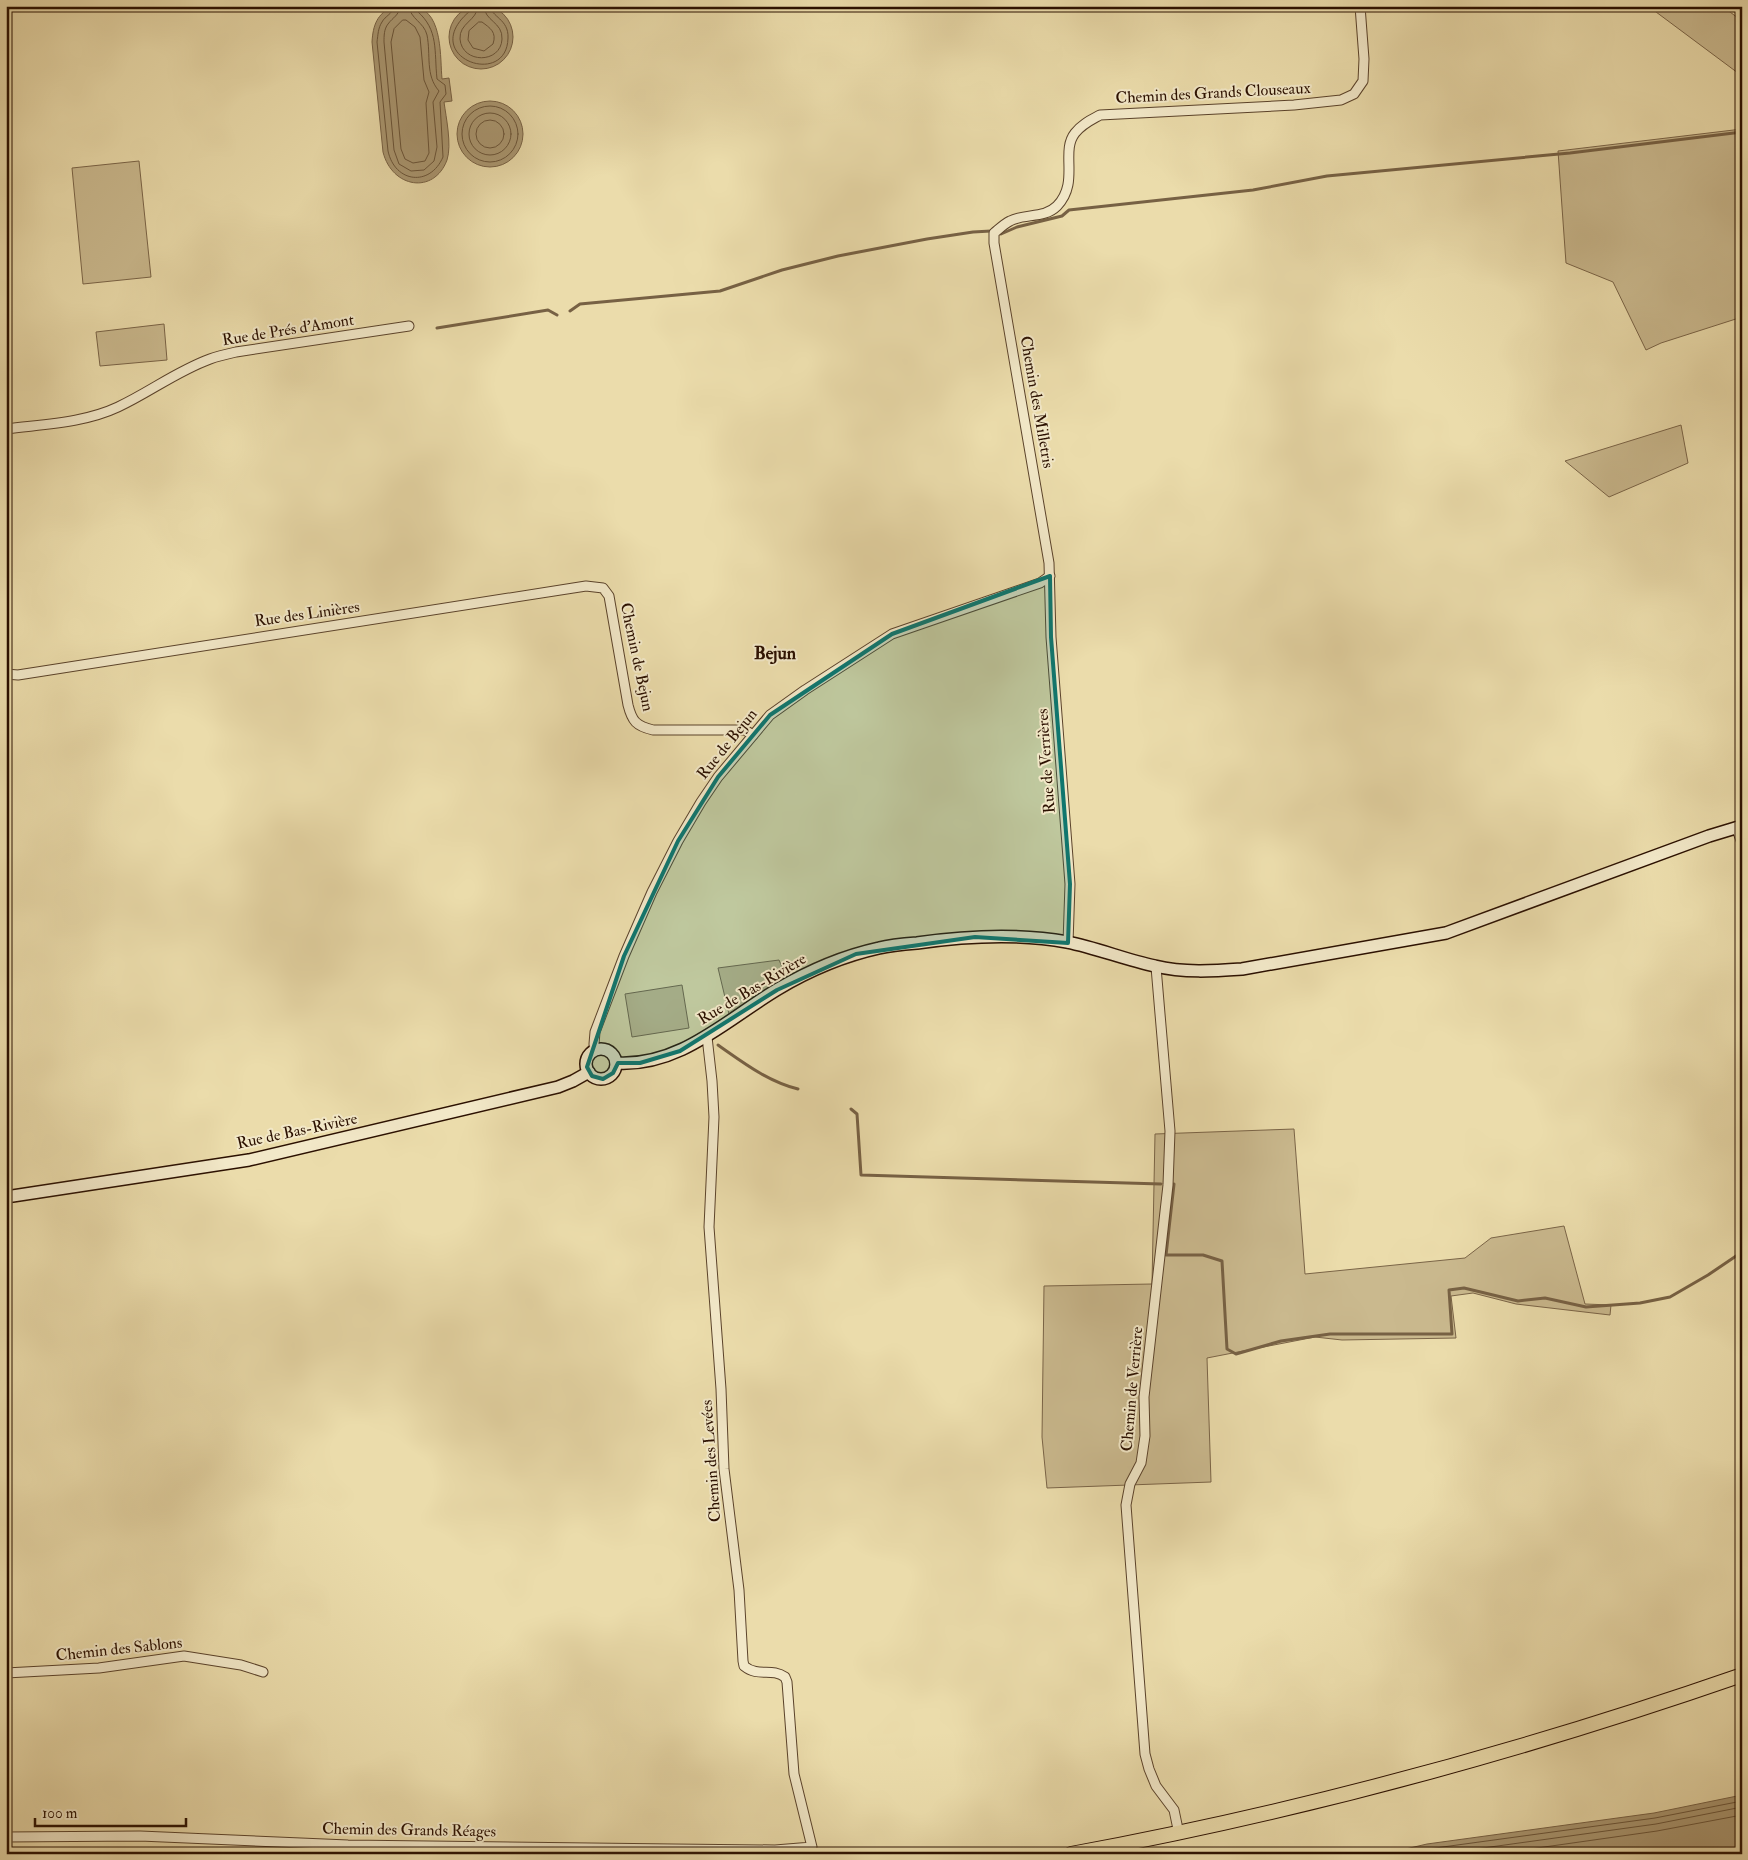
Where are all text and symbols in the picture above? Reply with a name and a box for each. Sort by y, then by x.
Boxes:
street label: Chemin des Grands Clouseaux [1115,78,1311,108]
street label: Rue de Prés d'Amont [221,310,355,350]
street label: Chemin des Milletris [1016,334,1058,470]
street label: Rue des Linières [253,597,361,631]
street label: Chemin de Bejun [616,601,658,713]
district label: Bejun [754,642,797,665]
street label: Rue de Bejun [692,705,762,783]
street label: Rue de Verrières [1032,708,1060,814]
street label: Rue de Bas-Rivière [694,949,810,1029]
street label: Rue de Bas-Rivière [235,1108,359,1154]
street label: Chemin de Verrière [1117,1326,1147,1452]
street label: Chemin des Levées [697,1399,725,1523]
street label: Chemin des Sablons [55,1632,183,1666]
scale bar [35,1795,186,1827]
text: 100 m [42,1804,78,1823]
street label: Chemin des Grands Réages [322,1818,496,1842]

